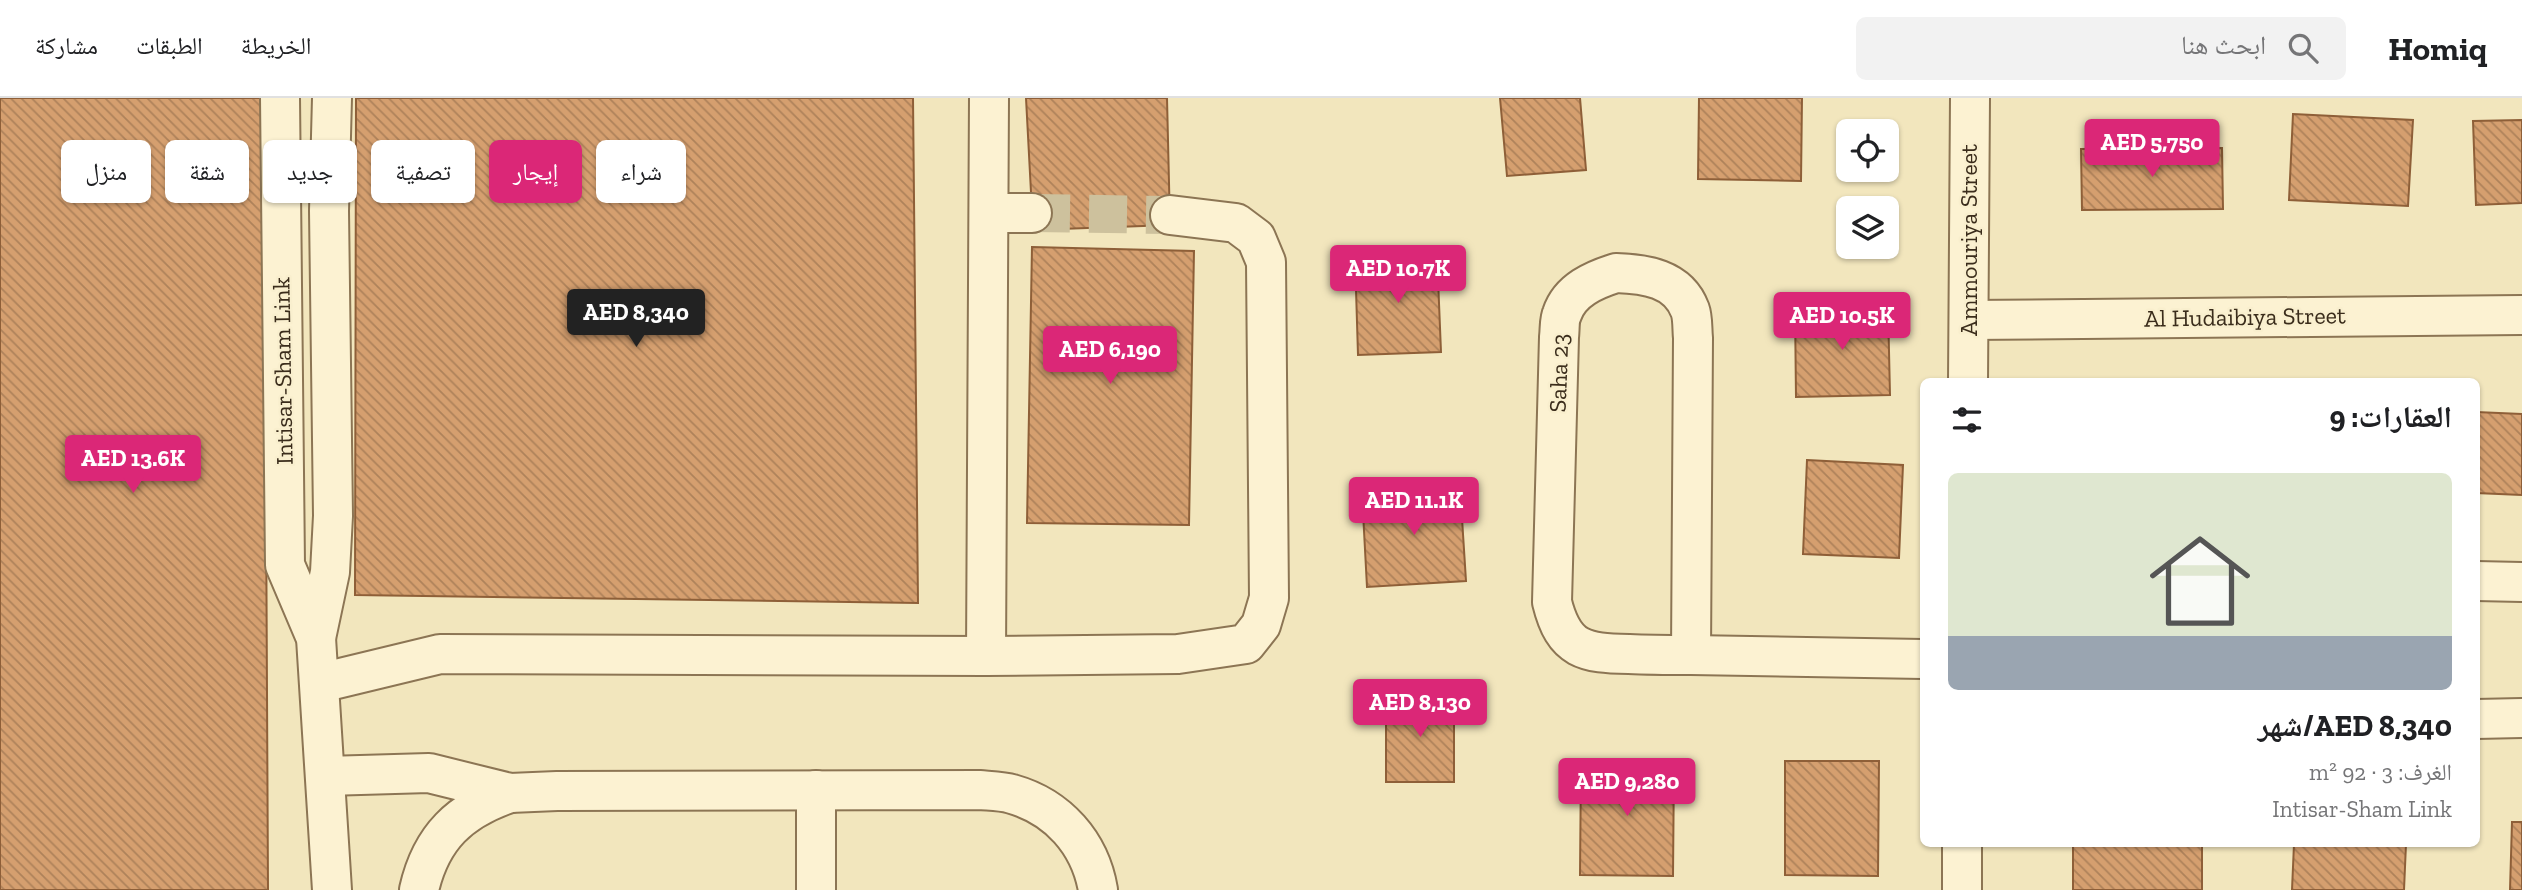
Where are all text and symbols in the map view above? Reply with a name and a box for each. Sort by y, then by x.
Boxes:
search box [1856,17,2346,80]
text: ابحث هنا [2181,29,2266,61]
icon: search [2284,29,2322,67]
text: Homiq [2388,29,2487,68]
text: مشاركة [35,31,98,60]
text: الطبقات [136,31,203,60]
text: الخريطة [241,31,311,60]
map controls [1836,119,1899,259]
button: locate [1836,119,1899,182]
pin: AED 5,750 [2072,120,2232,179]
text: AED 5,750 [2101,128,2203,156]
chip: منزل [61,140,151,203]
chip: شقة [165,140,249,203]
chip: جديد [263,140,357,203]
chip: تصفية [371,140,475,203]
chip: إيجار [489,140,582,203]
chip: شراء [596,140,686,203]
street label: Ammouriya Street [1954,144,1983,336]
button: layers [1836,196,1899,259]
pin: AED 10.7K [1318,246,1478,305]
text: AED 10.7K [1346,254,1450,282]
street label: Intisar-Sham Link [266,276,299,465]
pin: AED 8,340 [556,289,716,349]
pin: AED 10.5K [1762,292,1922,352]
text: AED 8,340 [583,298,689,326]
street label: Al Hudaibiya Street [2144,300,2346,333]
text: AED 10.5K [1789,301,1895,329]
pin: AED 6,190 [1030,327,1190,386]
street label: Saha 23 [1543,333,1574,413]
text: AED 6,190 [1059,335,1161,363]
text: العقارات: 9 [2329,399,2452,435]
icon: filters [1948,401,1986,439]
pin: AED 13.6K [53,436,213,495]
text: AED 13.6K [81,444,185,472]
pin: AED 11.1K [1334,478,1494,537]
text: AED 11.1K [1365,486,1463,514]
icon: home [2137,518,2263,644]
pin: AED 8,130 [1340,680,1500,739]
text: AED 8,130 [1369,688,1471,716]
text: AED 8,340/شهر [2258,708,2452,744]
pin: AED 9,280 [1547,758,1707,818]
text: الغرف: 3 · 92 m² [2309,758,2452,786]
text: AED 9,280 [1574,767,1680,795]
text: Intisar-Sham Link [2272,795,2452,823]

